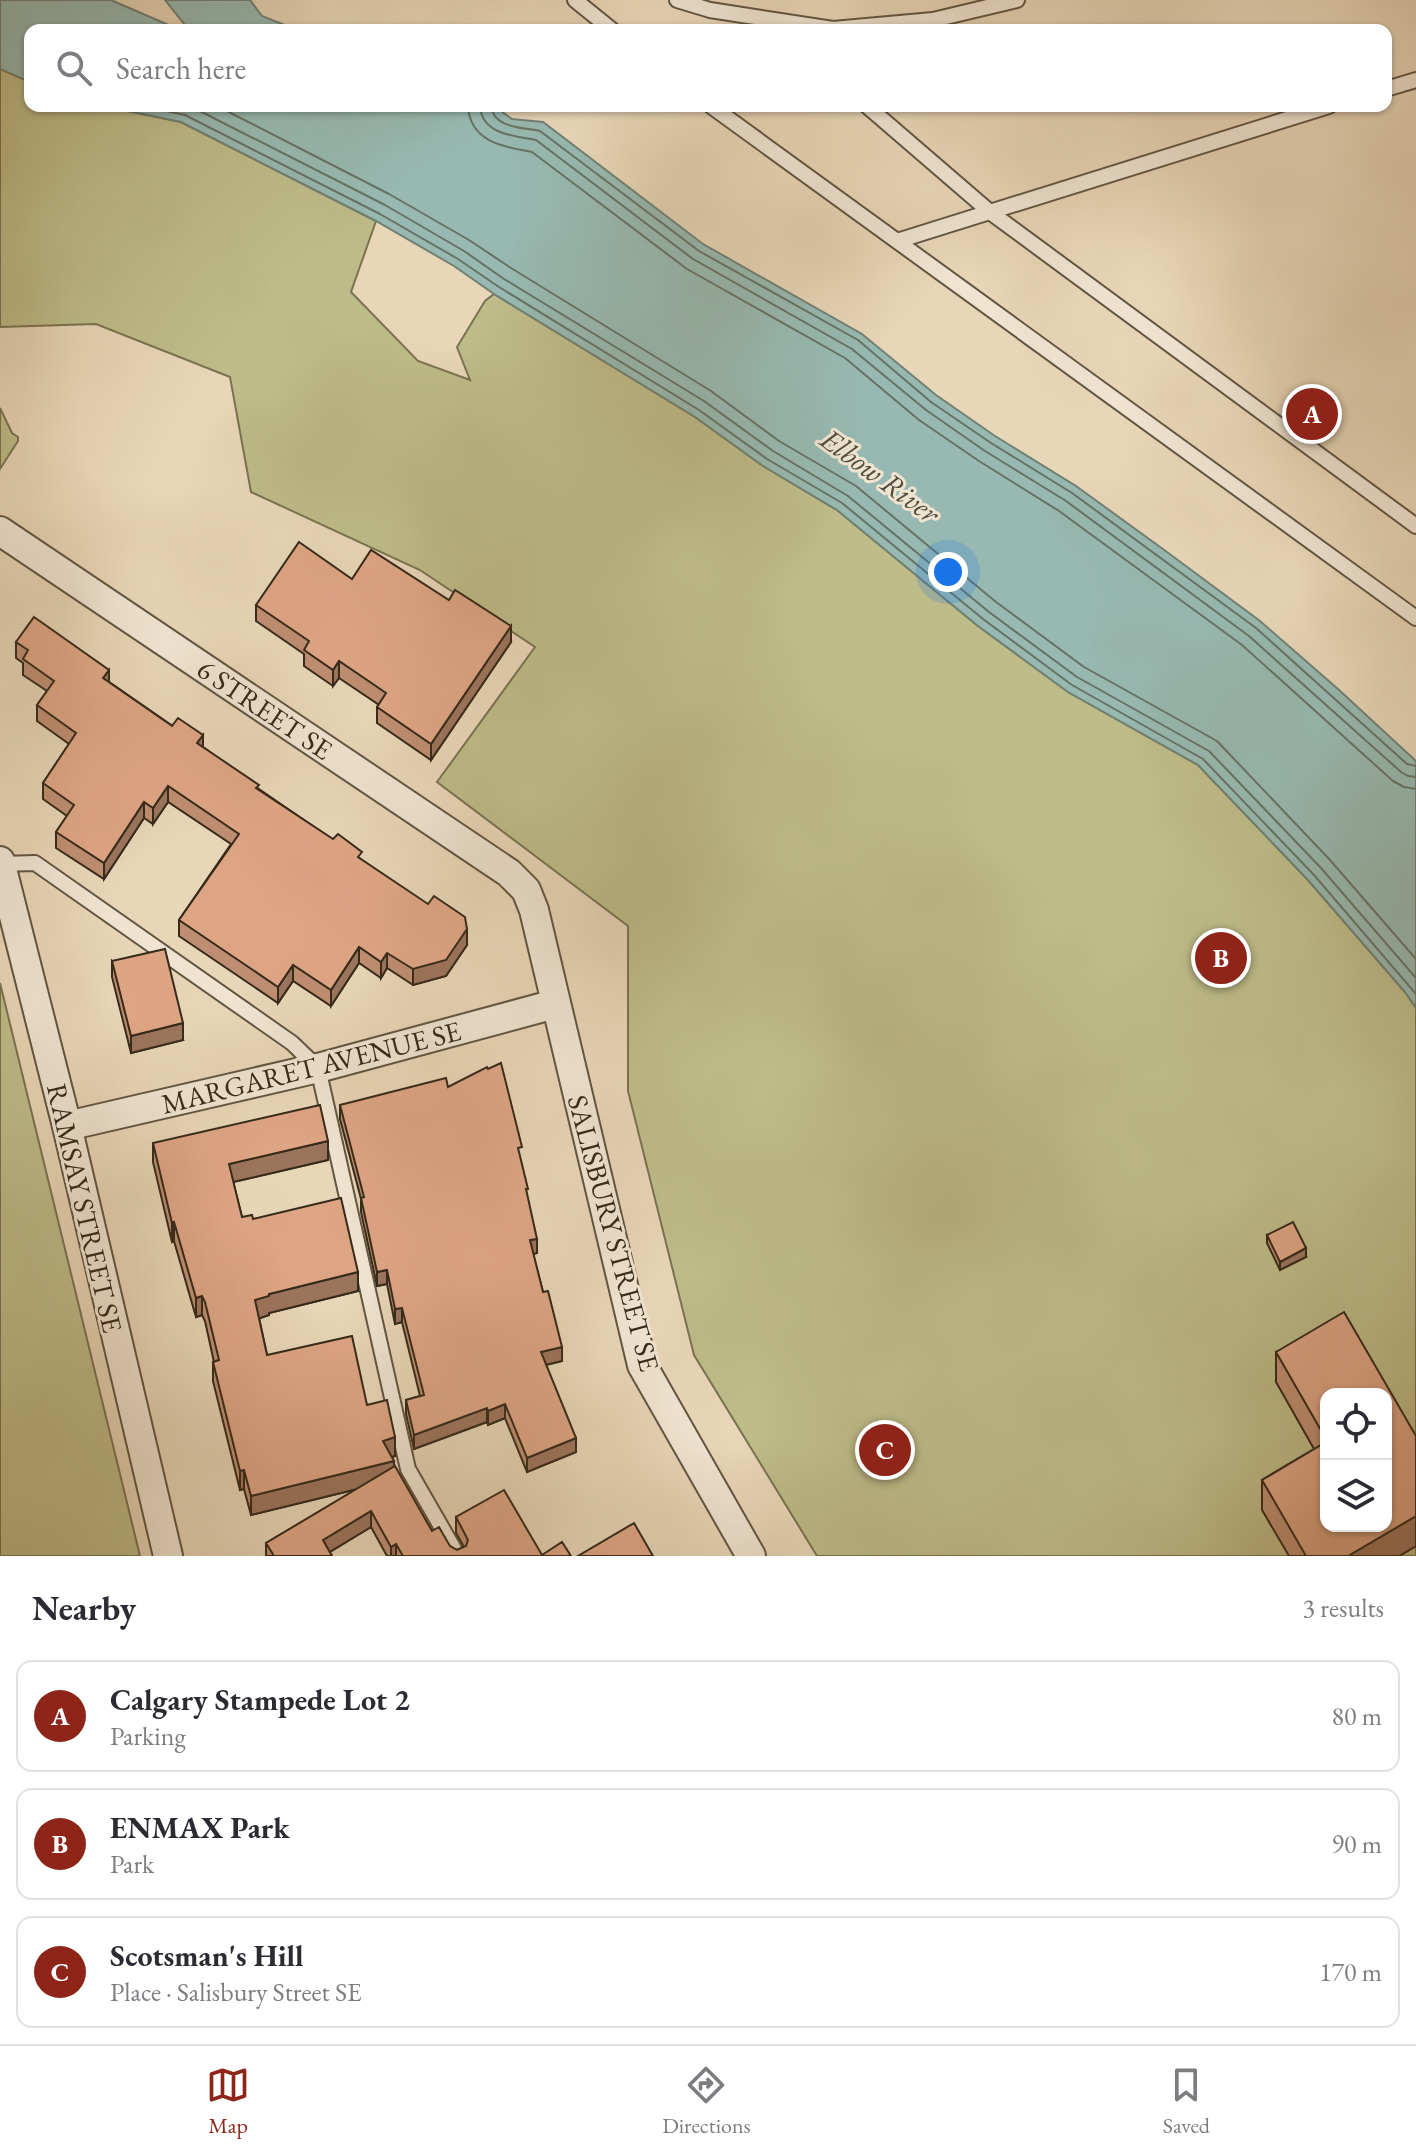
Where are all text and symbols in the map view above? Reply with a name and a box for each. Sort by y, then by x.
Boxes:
search box [24,24,1392,112]
icon: search [52,46,96,90]
text: Search here [116,49,246,88]
pin: A [1286,384,1338,444]
water label: Elbow River [812,419,949,533]
your location [928,552,968,592]
street label: 6 STREET SE [190,651,340,768]
pin: B [1195,928,1247,988]
street label: MARGARET AVENUE SE [157,1012,465,1122]
street label: RAMSAY STREET SE [39,1080,131,1336]
street label: SALISBURY STREET SE [560,1091,668,1375]
map controls [1320,1388,1392,1532]
button: locate [1320,1388,1392,1460]
pin: C [859,1420,911,1480]
button: layers [1320,1460,1392,1532]
text: Nearby [32,1586,136,1630]
text: 3 results [1303,1591,1384,1625]
text: Calgary Stampede Lot 2 [110,1680,410,1719]
text: A [51,1699,69,1733]
text: 80 m [1332,1699,1382,1733]
text: Parking [110,1719,186,1753]
text: ENMAX Park [110,1808,290,1847]
text: B [52,1827,68,1861]
text: 90 m [1332,1827,1382,1861]
text: Park [110,1847,154,1881]
text: Scotsman's Hill [110,1936,304,1975]
text: C [51,1955,69,1989]
text: 170 m [1319,1955,1382,1989]
text: Place · Salisbury Street SE [110,1975,362,2009]
tab: Map [206,2063,250,2140]
tab: Directions [662,2063,751,2140]
tab: Saved [1163,2063,1210,2140]

